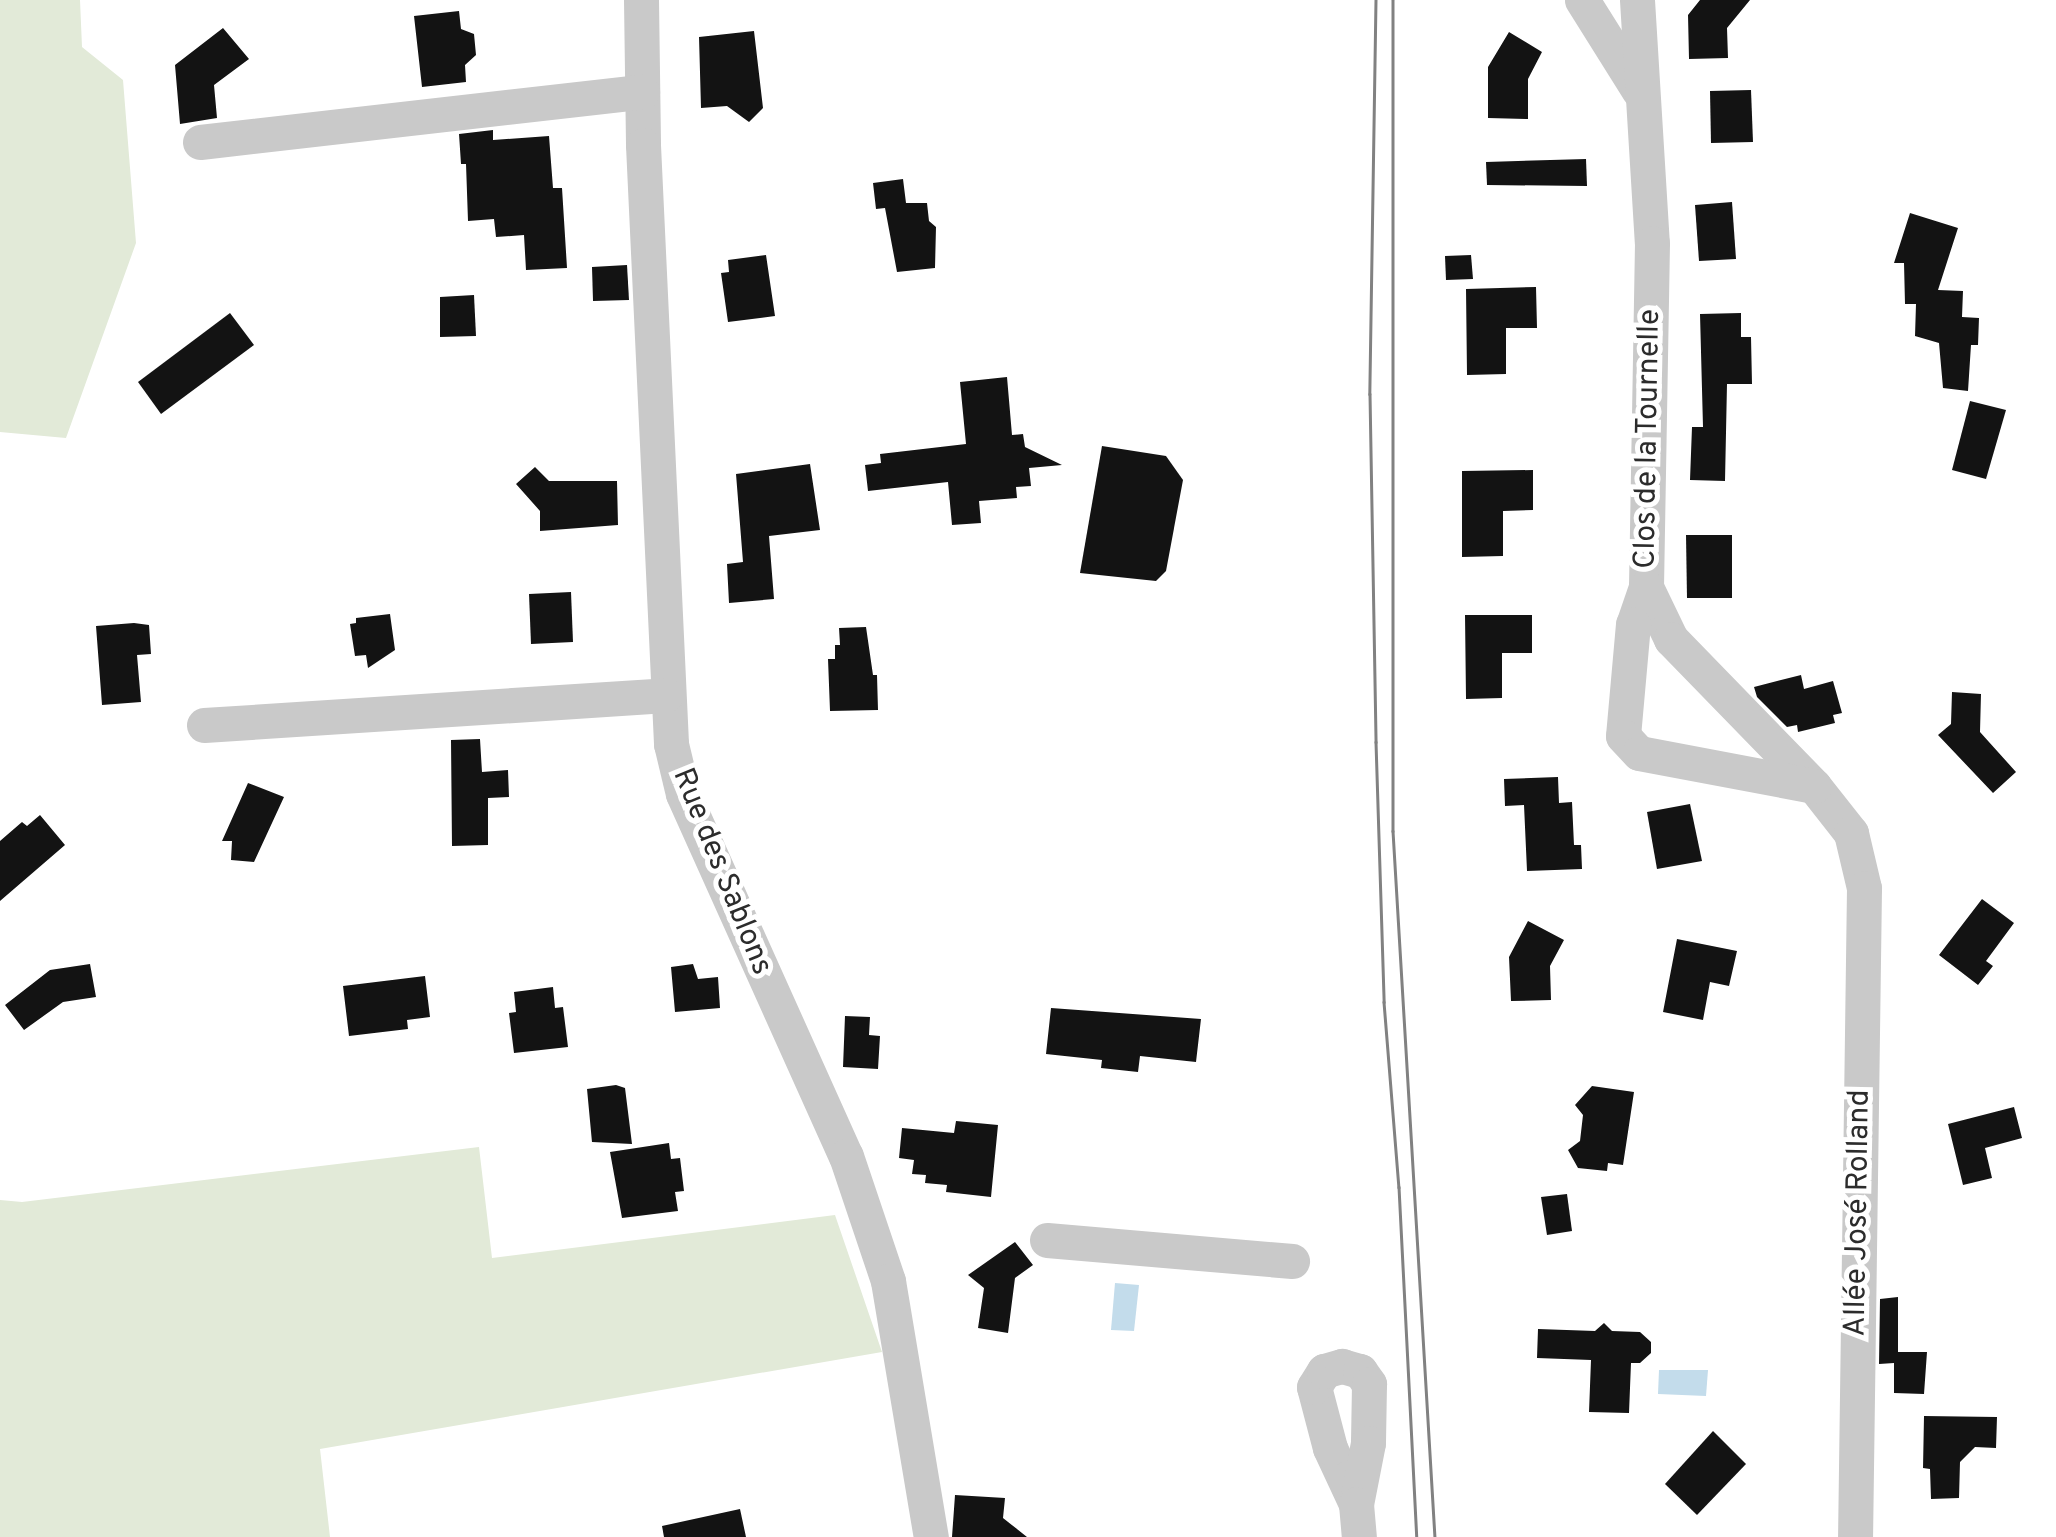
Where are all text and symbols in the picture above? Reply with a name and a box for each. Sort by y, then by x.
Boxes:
street label: Clos de la Tournelle [1629,308,1669,570]
street label: Rue des Sablons [663,764,779,980]
street label: Allée José Rolland [1839,1089,1879,1337]

